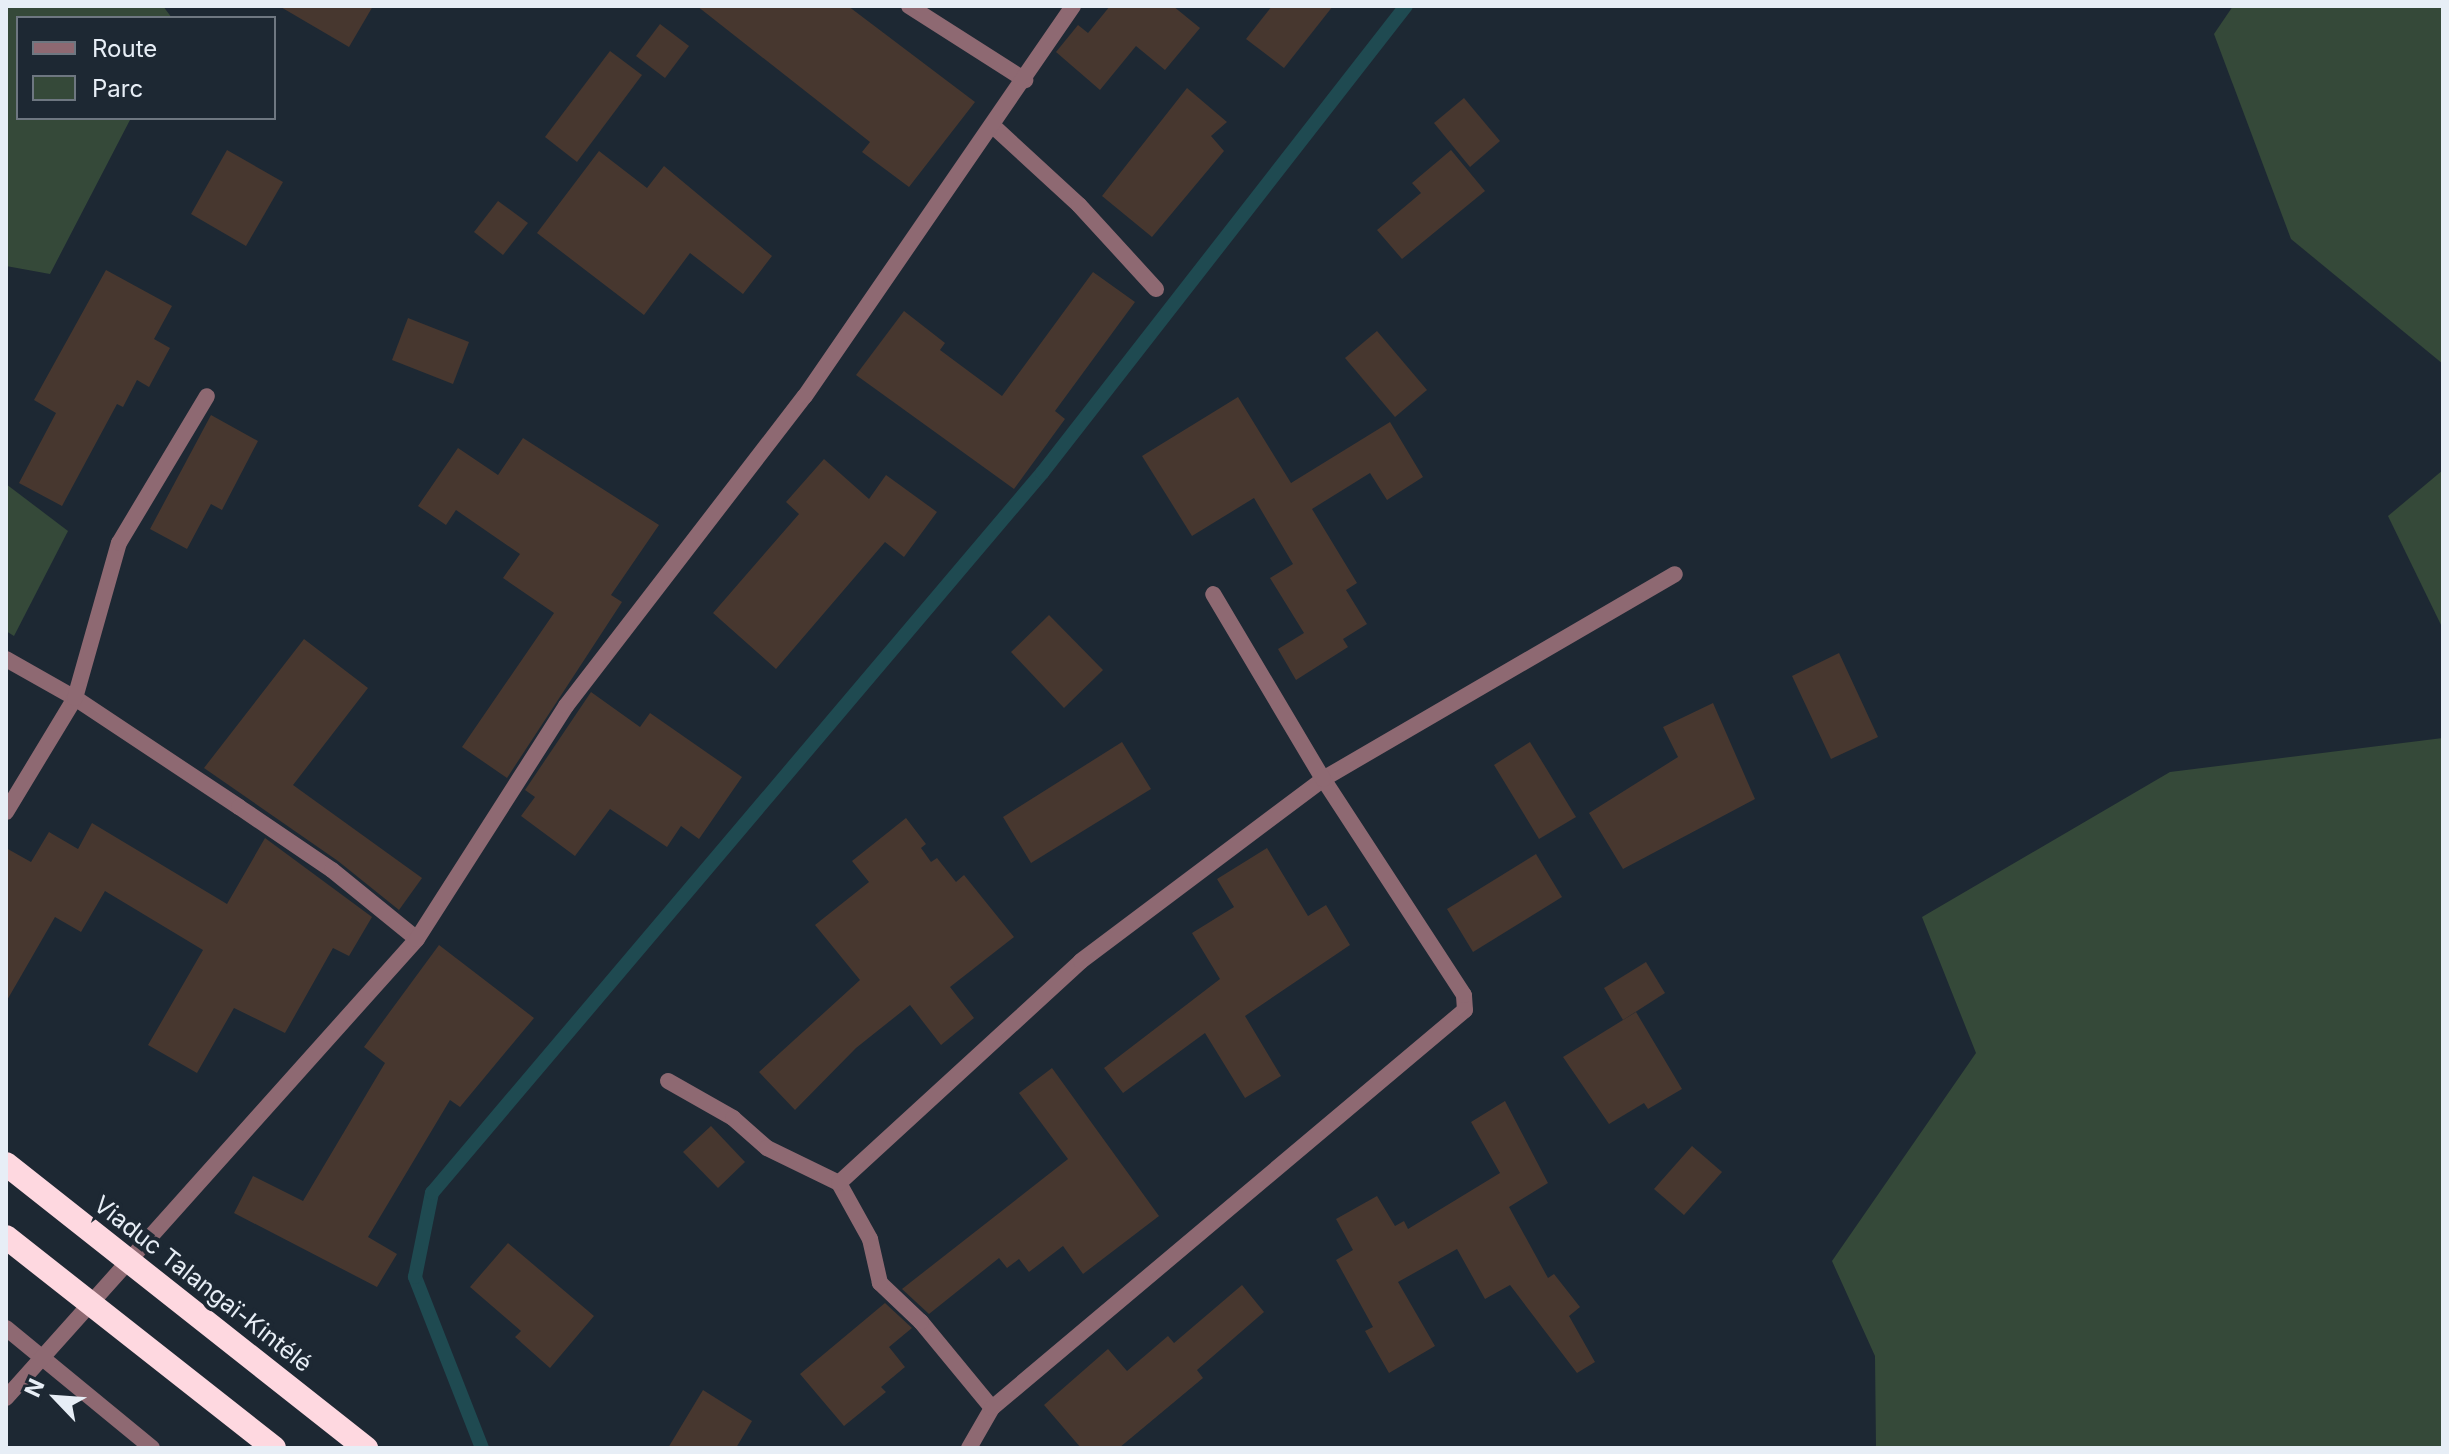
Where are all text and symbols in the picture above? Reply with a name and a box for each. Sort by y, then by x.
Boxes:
legend [16,16,276,120]
text: Route [92,34,157,63]
text: Parc [92,74,143,103]
street label: Viaduc Talangaï-Kintélé [88,1190,318,1378]
north arrow [16,1358,96,1438]
text: N [19,1375,50,1401]

